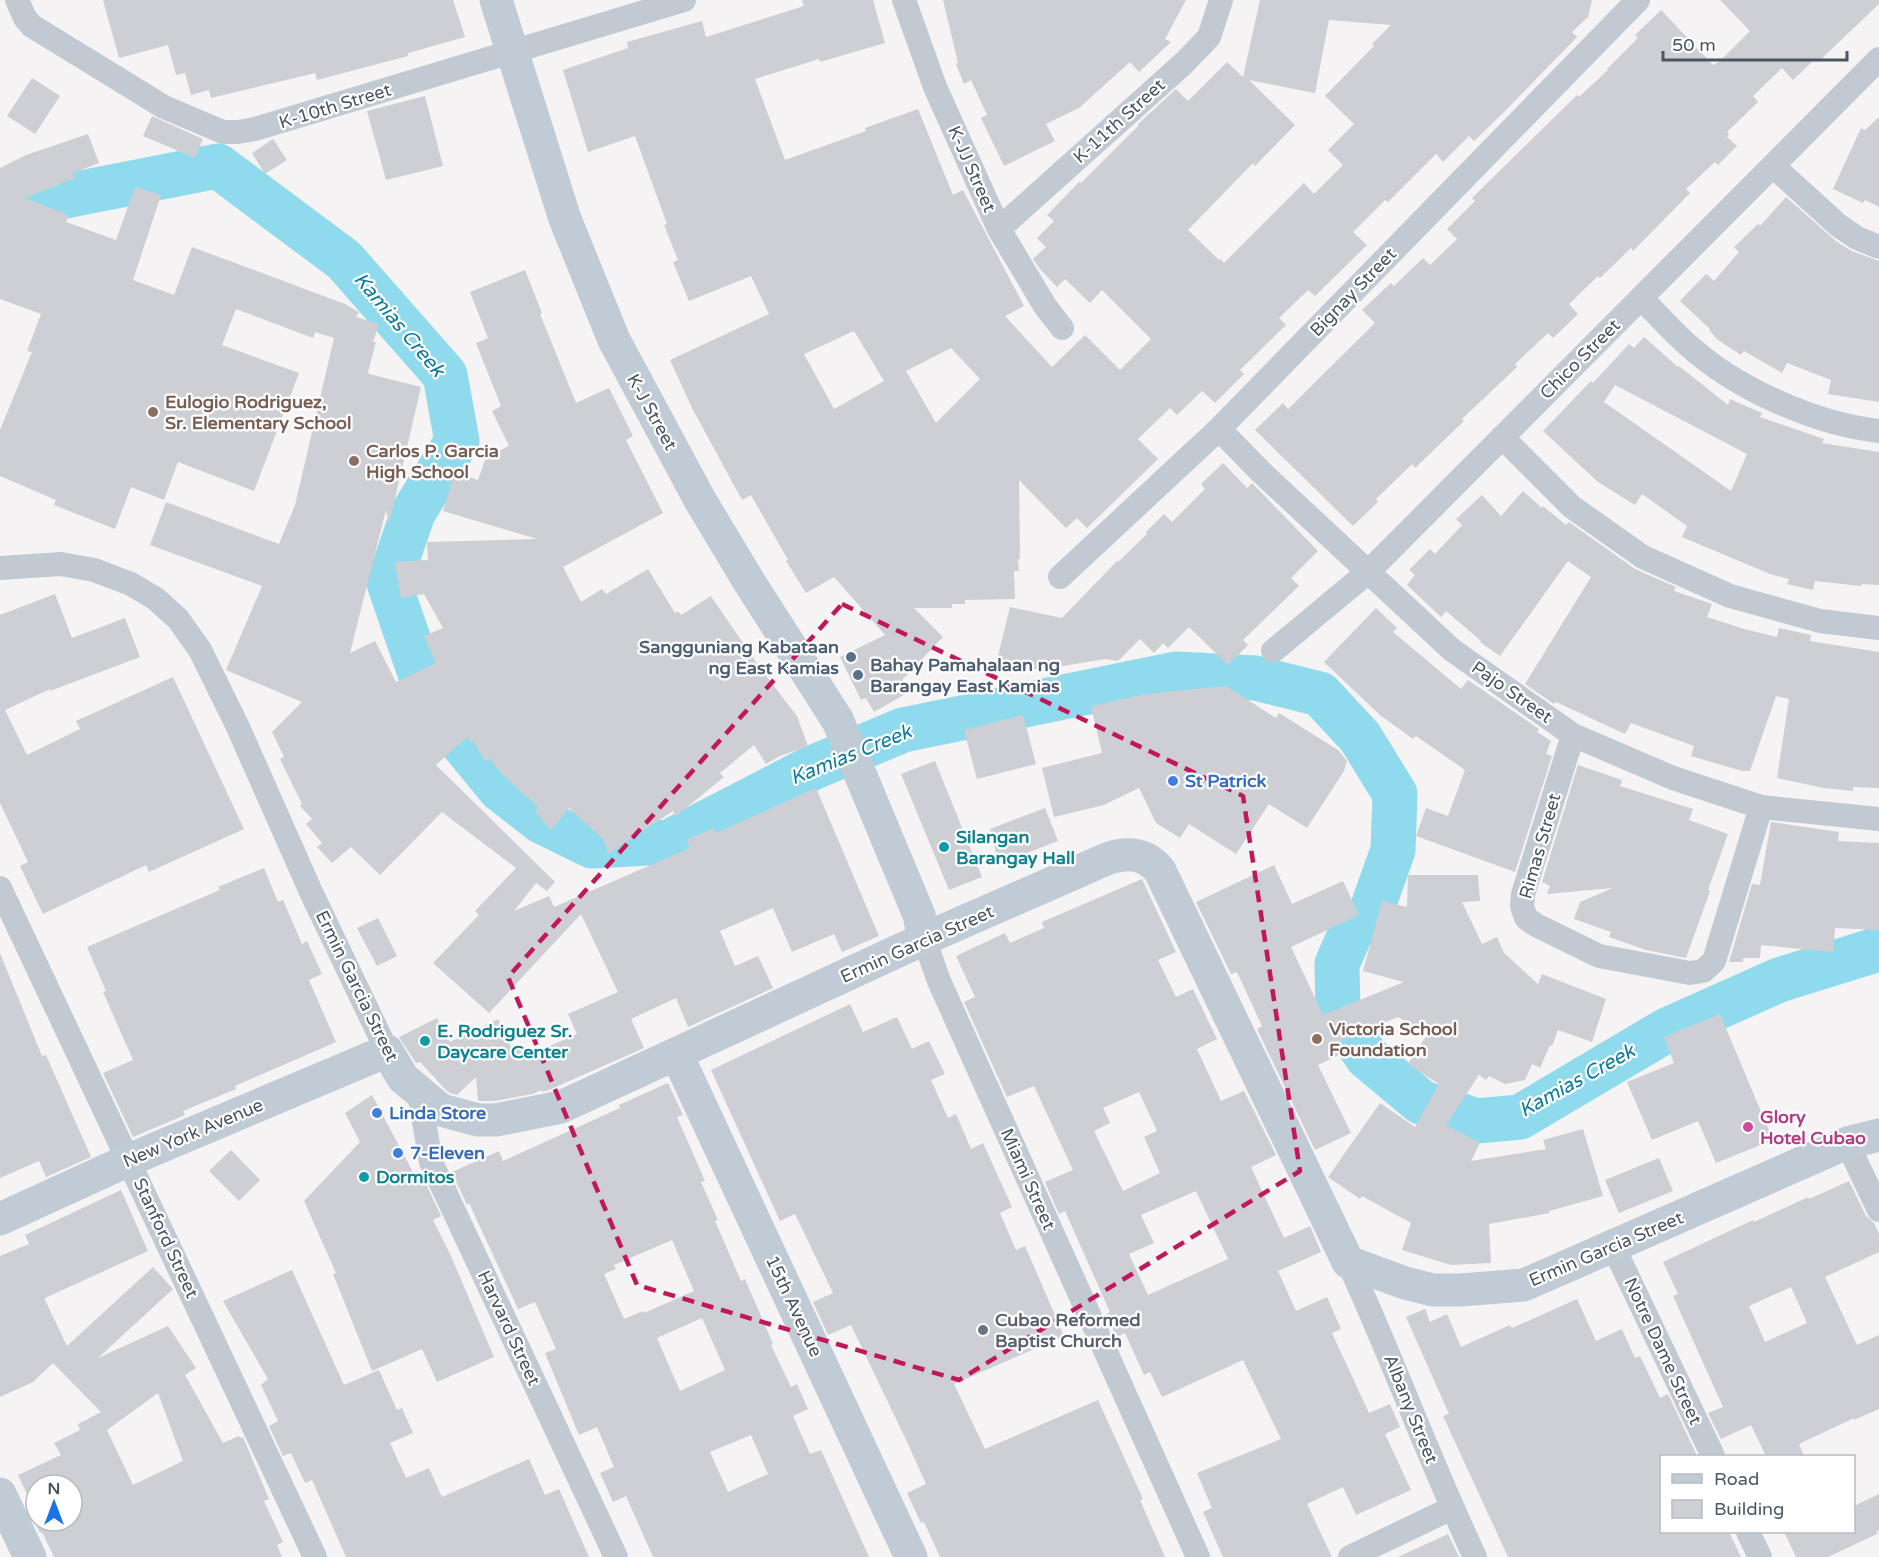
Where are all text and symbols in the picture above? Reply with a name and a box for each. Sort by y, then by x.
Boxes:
scale bar [1663,24,1848,62]
text: 50 m [1672,34,1716,56]
street label: K-11th Street [1069,74,1170,168]
street label: K-10th Street [276,78,394,133]
street label: K-JJ Street [943,122,1001,216]
street label: Bignay Street [1305,243,1401,341]
water label: Kamias Creek [348,268,451,384]
street label: Chico Street [1535,314,1625,404]
street label: K-J Street [622,370,682,454]
place label: Eulogio Rodriguez, Sr. Elementary School [165,391,352,434]
marker: Eulogio Rodriguez, Sr. Elementary School [146,405,160,419]
place label: Carlos P. Garcia High School [366,440,499,483]
marker: Carlos P. Garcia High School [347,454,361,468]
place label: Sangguniang Kabataan ng East Kamias [639,636,839,679]
marker: Sangguniang Kabataan ng East Kamias [844,650,858,664]
place label: Bahay Pamahalaan ng Barangay East Kamias [870,654,1060,697]
street label: Pajo Street [1467,656,1557,728]
marker: Bahay Pamahalaan ng Barangay East Kamias [851,668,865,682]
water label: Kamias Creek [787,719,917,790]
place label: St Patrick [1185,770,1267,792]
marker: St Patrick [1166,774,1180,788]
street label: Rimas Street [1514,791,1566,901]
place label: Silangan Barangay Hall [956,826,1075,869]
marker: Silangan Barangay Hall [937,840,951,854]
street label: Ermin Garcia Street [837,900,997,988]
street label: Ermin Garcia Street [311,907,403,1065]
place label: Victoria School Foundation [1329,1018,1457,1061]
place label: E. Rodriguez Sr. Daycare Center [437,1020,572,1063]
marker: Victoria School Foundation [1310,1032,1324,1046]
marker: E. Rodriguez Sr. Daycare Center [418,1034,432,1048]
water label: Kamias Creek [1515,1038,1641,1123]
street label: New York Avenue [120,1094,266,1172]
place label: Linda Store [389,1102,486,1124]
marker: Linda Store [370,1106,384,1120]
place label: Glory Hotel Cubao [1760,1106,1866,1149]
marker: Glory Hotel Cubao [1741,1120,1755,1134]
street label: Miami Street [996,1125,1060,1233]
place label: 7-Eleven [410,1142,485,1164]
marker: 7-Eleven [391,1146,405,1160]
place label: Dormitos [376,1166,455,1188]
marker: Dormitos [357,1170,371,1184]
street label: Stanford Street [129,1175,203,1302]
street label: Ermin Garcia Street [1525,1206,1687,1291]
street label: 15th Avenue [761,1252,827,1360]
street label: Harvard Street [473,1267,545,1389]
street label: Notre Dame Street [1619,1274,1707,1428]
place label: Cubao Reformed Baptist Church [995,1309,1141,1352]
marker: Cubao Reformed Baptist Church [976,1323,990,1337]
street label: Albany Street [1379,1351,1443,1467]
legend [1660,1455,1855,1533]
text: Road [1714,1468,1759,1490]
north arrow [24,1473,84,1533]
text: N [48,1479,60,1499]
text: Building [1714,1498,1784,1520]

